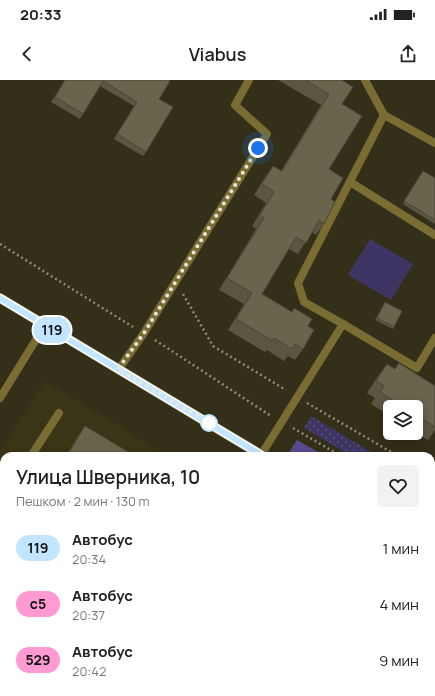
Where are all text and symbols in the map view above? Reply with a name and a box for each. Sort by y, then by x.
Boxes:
text: 20:33 [20,4,61,25]
text: Viabus [189,42,246,66]
icon: back [16,43,38,65]
icon: share [397,43,419,65]
your location [248,138,268,158]
line badge: 119 [29,317,75,343]
text: 119 [42,320,62,339]
map controls [383,400,423,440]
button: layers [383,400,423,440]
unlabelled marker [200,414,218,432]
text: Улица Шверника, 10 [16,464,200,490]
button: heart [377,465,419,507]
text: Пешком · 2 мин · 130 m [16,492,150,510]
text: Автобус [72,529,133,550]
text: 119 [28,538,48,557]
text: 1 мин [382,538,419,559]
text: 20:34 [72,550,106,568]
text: Автобус [72,585,133,606]
text: с5 [30,594,46,613]
text: 4 мин [379,594,419,615]
text: 20:37 [72,606,105,624]
text: Автобус [72,641,133,662]
text: 529 [26,650,50,669]
text: 9 мин [379,650,419,671]
text: 20:42 [72,662,106,680]

